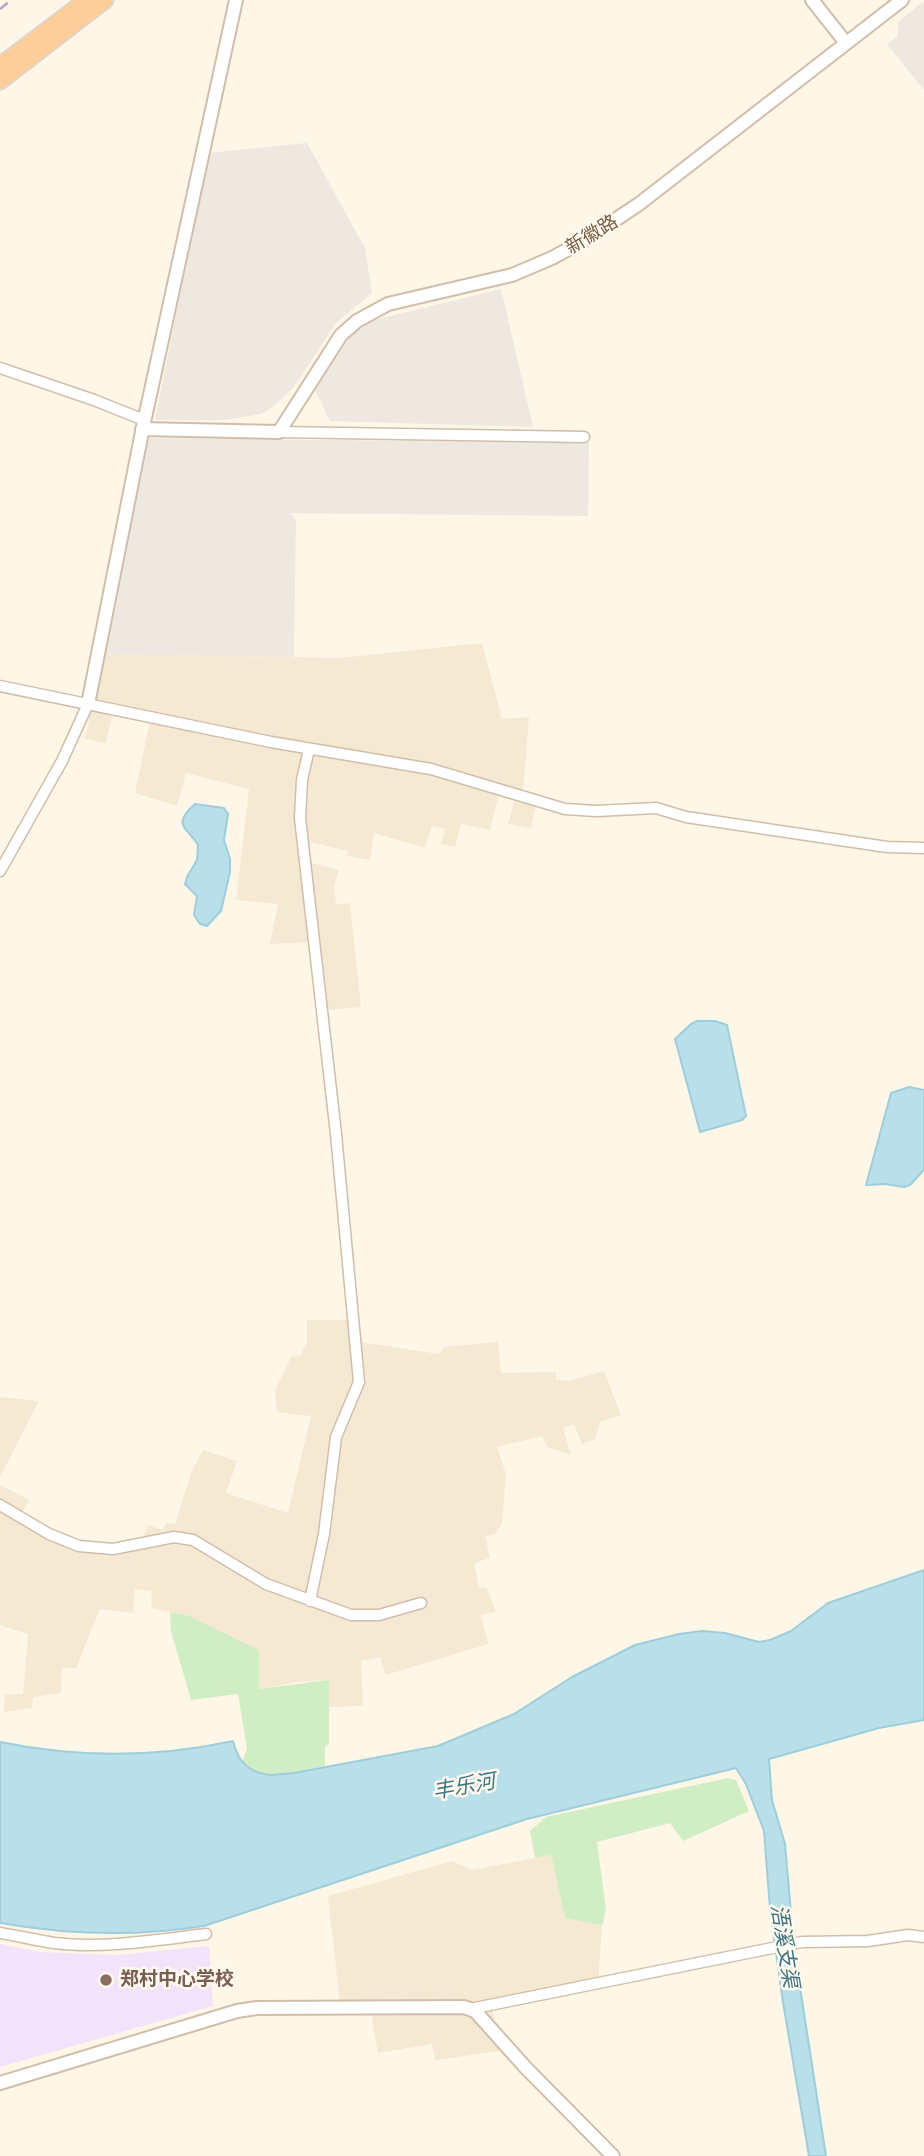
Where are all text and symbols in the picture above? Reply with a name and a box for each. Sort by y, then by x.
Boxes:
street label: 新徽路 [562,211,622,259]
water label: 丰乐河 [431,1769,497,1805]
water label: 浯溪支渠 [765,1903,803,1989]
place label: 郑村中心学校 [120,1969,234,1991]
marker: 郑村中心学校 [98,1972,114,1988]

